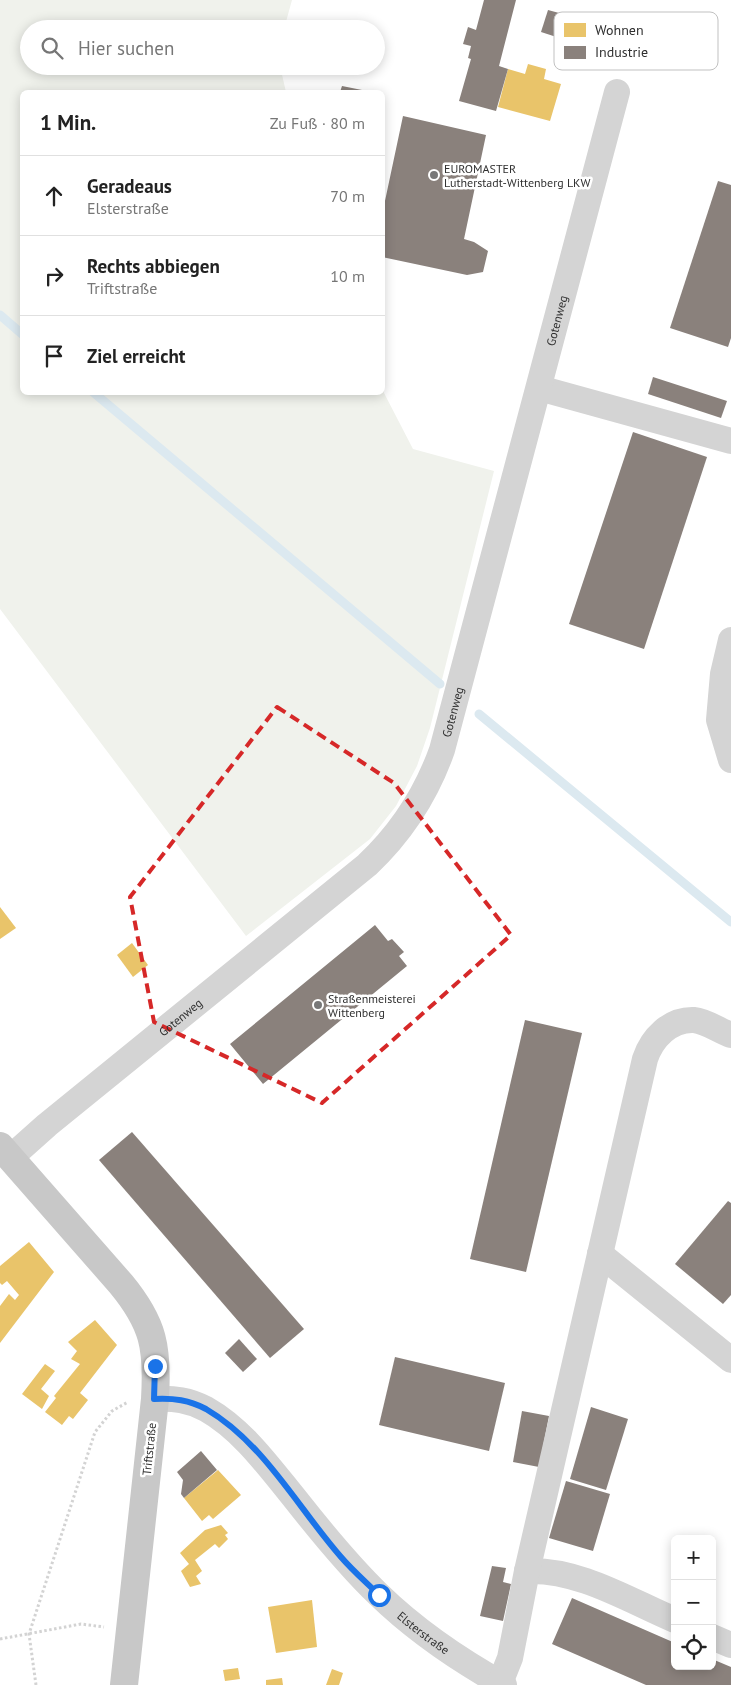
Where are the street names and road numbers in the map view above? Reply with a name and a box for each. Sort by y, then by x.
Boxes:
street label: Gotenweg [542,294,570,347]
street label: Gotenweg [438,685,466,739]
street label: Gotenweg [155,995,205,1039]
street label: Triftstraße [139,1422,159,1476]
street label: Elsterstraße [395,1608,453,1657]

